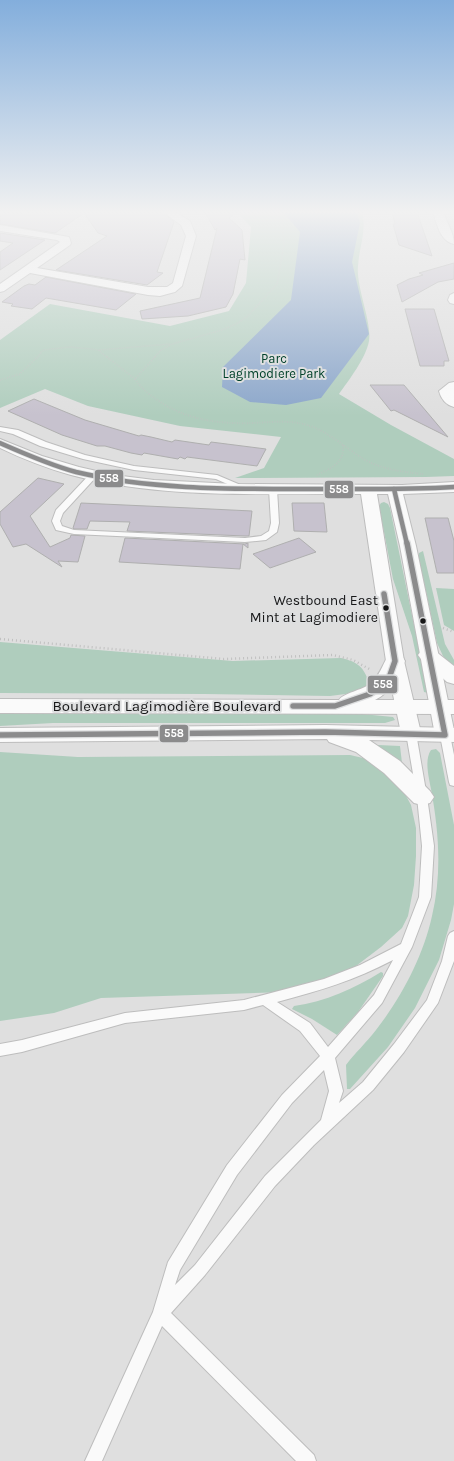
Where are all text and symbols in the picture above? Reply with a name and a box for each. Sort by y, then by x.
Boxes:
park label: Parc Lagimodiere Park [223,351,325,381]
line badge: 558 [94,469,124,488]
text: 558 [99,472,119,485]
line badge: 558 [324,480,354,499]
text: 558 [329,483,349,496]
place label: Westbound East Mint at Lagimodiere [250,592,378,626]
marker: Westbound East Mint at Lagimodiere [381,603,391,613]
unlabelled marker [418,616,428,626]
line badge: 558 [367,675,398,694]
text: 558 [373,678,393,691]
street label: Boulevard Lagimodière Boulevard [53,697,281,715]
line badge: 558 [159,724,189,743]
text: 558 [164,727,184,740]

